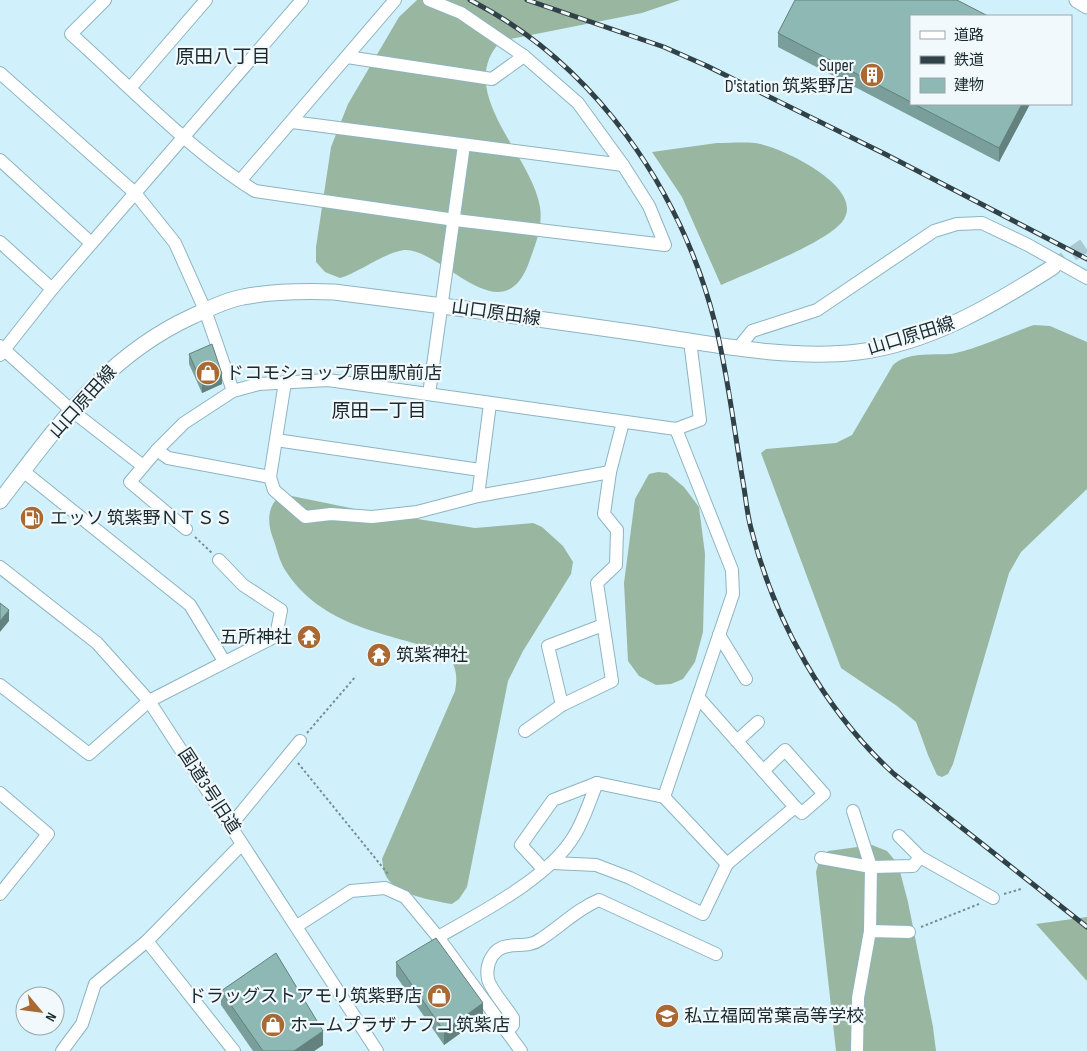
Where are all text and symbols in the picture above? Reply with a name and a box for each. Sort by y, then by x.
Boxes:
legend [910,15,1072,105]
text: 道路 [954,26,984,45]
district label: 原田八丁目 [175,46,271,69]
text: 鉄道 [954,51,984,70]
place label: Super D'station 筑紫野店 [725,55,854,97]
building icon: Super D'station 筑紫野店 [859,62,885,88]
text: 建物 [954,76,984,95]
street label: 山口原田線 [450,296,542,330]
street label: 山口原田線 [865,313,957,359]
shop icon: ドコモショップ原田駅前店 [195,360,221,386]
street label: 山口原田線 [45,362,121,442]
place label: ドコモショップ原田駅前店 [226,363,442,384]
district label: 原田一丁目 [331,400,427,423]
fuel station icon: エッソ 筑紫野ＮＴＳＳ [19,505,45,531]
place label: エッソ 筑紫野ＮＴＳＳ [50,508,233,529]
temple icon: 五所神社 [296,624,322,650]
place label: 五所神社 [220,627,292,648]
temple icon: 筑紫神社 [366,642,392,668]
place label: 筑紫神社 [396,645,468,666]
street label: 国道3号旧道 [174,744,244,838]
shop icon: ドラッグストアモリ筑紫野店 [426,983,452,1009]
north arrow [15,986,65,1036]
place label: ドラッグストアモリ筑紫野店 [188,986,422,1007]
school or university icon: 私立福岡常葉高等学校 [654,1003,680,1029]
place label: 私立福岡常葉高等学校 [684,1006,864,1027]
text: N [42,1010,60,1024]
shop icon: ホームプラザ ナフコ 筑紫店 [260,1012,286,1038]
place label: ホームプラザ ナフコ 筑紫店 [290,1015,510,1036]

